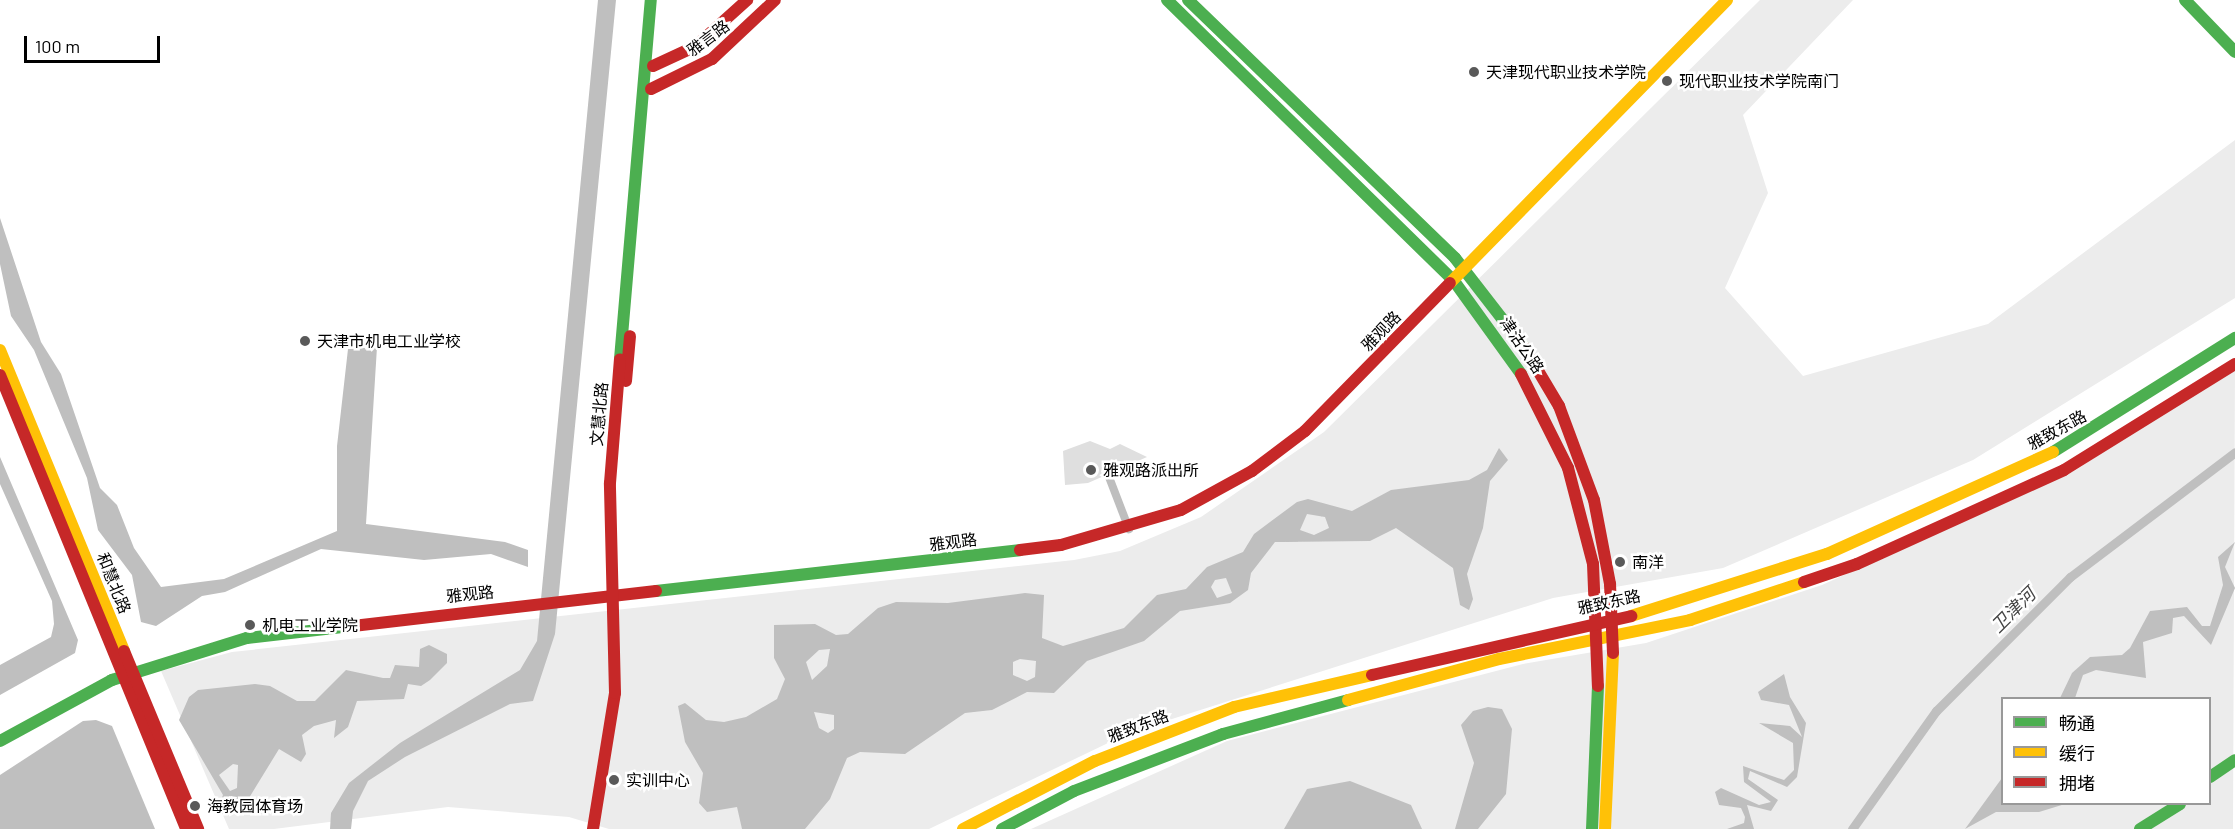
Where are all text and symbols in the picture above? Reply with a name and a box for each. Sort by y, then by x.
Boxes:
street label: 雅言路 [683,16,733,60]
scale bar [27,24,164,62]
text: 100 m [35,35,80,57]
place label: 天津现代职业技术学院 [1486,62,1646,82]
marker: 天津现代职业技术学院 [1467,65,1481,79]
place label: 现代职业技术学院南门 [1679,71,1839,91]
marker: 现代职业技术学院南门 [1660,74,1674,88]
street label: 雅观路 [1357,307,1405,355]
street label: 津沽公路 [1496,313,1548,377]
place label: 天津市机电工业学校 [317,331,461,351]
marker: 天津市机电工业学校 [298,334,312,348]
street label: 文慧北路 [587,381,611,447]
street label: 雅致东路 [2024,406,2090,454]
place label: 雅观路派出所 [1103,460,1199,480]
marker: 雅观路派出所 [1084,463,1098,477]
street label: 雅观路 [928,530,978,554]
street label: 和慧北路 [93,550,135,616]
place label: 南洋 [1632,552,1664,572]
marker: 南洋 [1613,555,1627,569]
street label: 雅观路 [445,582,495,606]
water label: 卫津河 [1986,583,2040,637]
street label: 雅致东路 [1576,586,1642,618]
place label: 机电工业学院 [262,615,358,635]
marker: 机电工业学院 [243,618,257,632]
legend [2001,697,2211,805]
street label: 雅致东路 [1105,706,1171,746]
text: 畅通 [2059,712,2095,734]
text: 缓行 [2059,742,2095,764]
place label: 实训中心 [626,770,690,790]
text: 拥堵 [2059,772,2095,794]
marker: 实训中心 [607,773,621,787]
place label: 海教园体育场 [207,796,303,816]
marker: 海教园体育场 [188,799,202,813]

